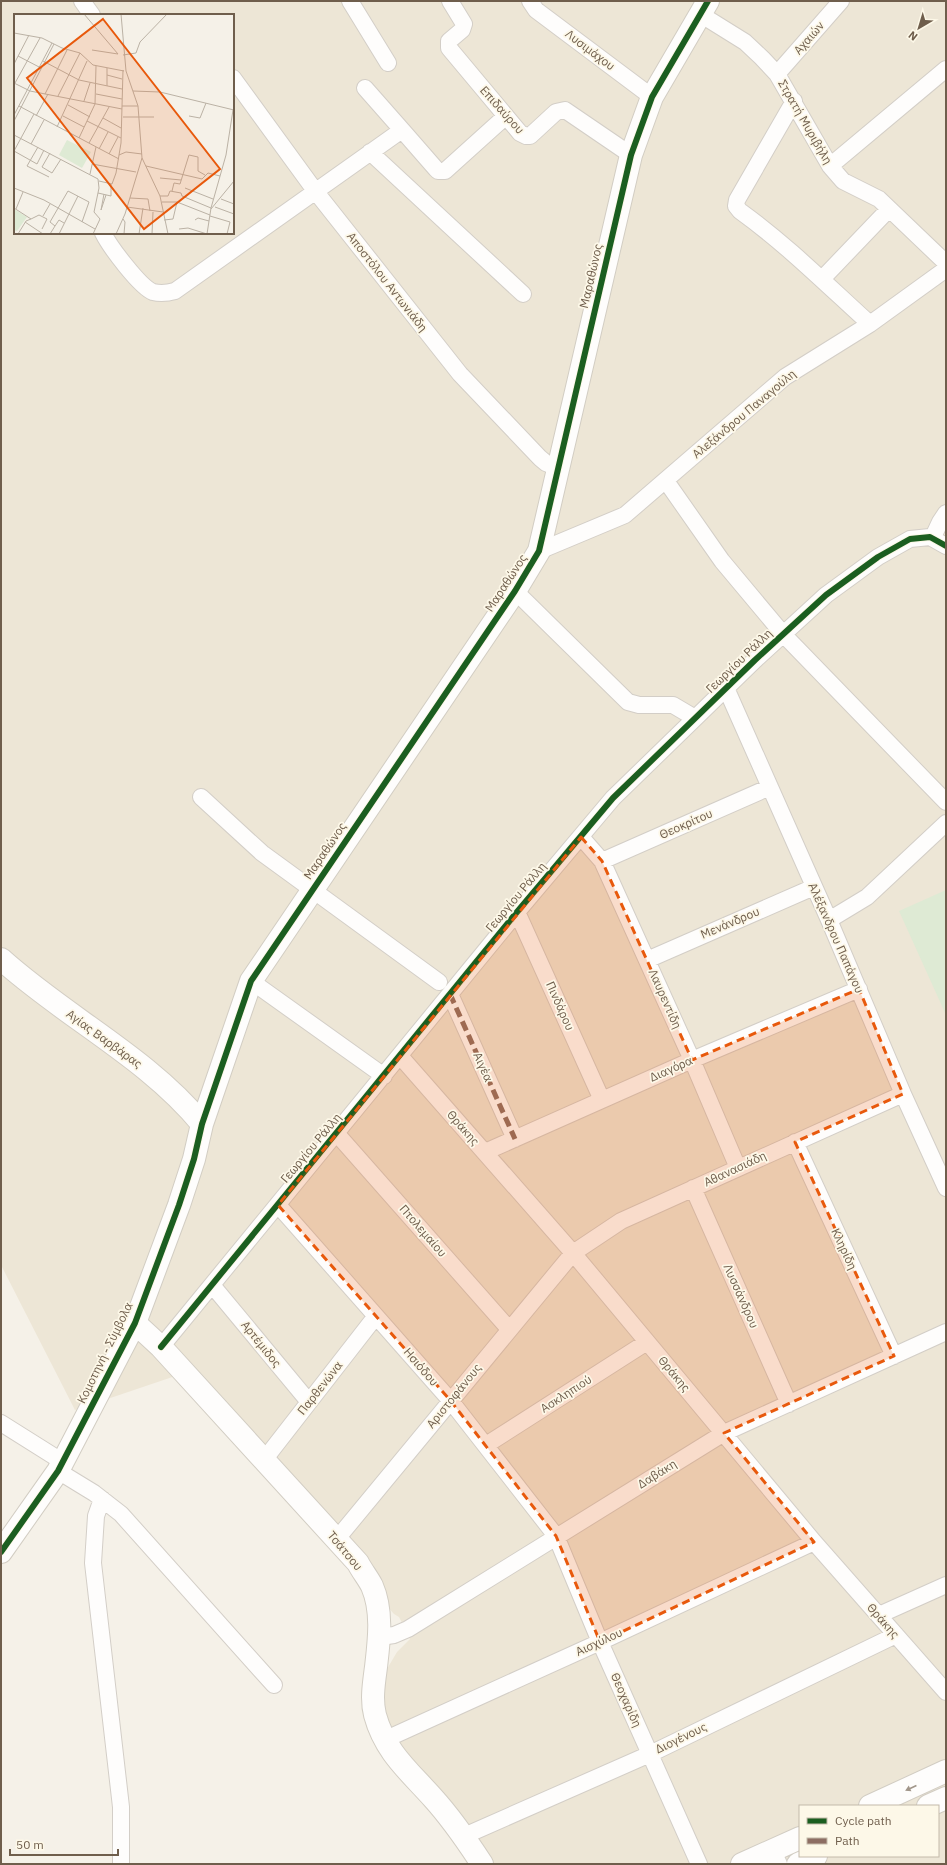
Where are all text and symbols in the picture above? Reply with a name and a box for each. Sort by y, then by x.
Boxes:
north arrow [899,8,939,48]
inset map [14,14,234,234]
street label: Αχαιών [790,18,827,57]
street label: Λυσιμάχου [562,26,618,73]
text: N [905,28,920,44]
street label: Στρατή Μυριβήλη [775,77,836,167]
street label: Επιδαύρου [477,83,528,137]
street label: Αποστόλου Αντωνιάδη [344,229,431,335]
street label: Μαραθώνος [576,242,605,310]
street label: Αλεξάνδρου Παναγούλη [689,366,799,461]
street label: Μαραθώνος [481,551,530,614]
street label: Γεωργίου Ράλλη [702,625,775,696]
street label: Θεοκρίτου [657,805,715,842]
street label: Μαραθώνος [300,819,349,882]
street label: Γεωργίου Ράλλη [482,859,549,935]
street label: Αλέξανδρου Παπάγου [805,880,868,995]
street label: Μενάνδρου [698,903,762,942]
street label: Λαυρεντίδη [646,966,685,1031]
street label: Πινδάρου [543,979,578,1033]
street label: Αγίας Βαρβάρας [63,1006,145,1071]
street label: Αιγέα [470,1050,497,1084]
street label: Διαγόρα [647,1052,695,1085]
street label: Θράκης [444,1107,483,1149]
street label: Γεωργίου Ράλλη [277,1110,344,1186]
street label: Αθανασιάδη [701,1148,768,1190]
street label: Πτολεμαίου [397,1201,450,1260]
street label: Κληρίδη [828,1226,861,1272]
street label: Λυσσάνδρου [721,1261,762,1330]
street label: Κομοτηνή - Σύμβολα [73,1299,136,1406]
street label: Αρτέμιδος [238,1317,285,1370]
street label: Ησιόδου [401,1344,442,1389]
street label: Θράκης [655,1353,694,1395]
street label: Παρθενώνα [294,1358,345,1418]
street label: Αριστοφάνους [423,1360,484,1431]
street label: Ασκληπιού [537,1371,594,1416]
street label: Δαβάκη [634,1456,679,1491]
street label: Τσάτσου [325,1528,366,1573]
street label: Θράκης [864,1600,903,1642]
street label: Αισχύλου [573,1624,625,1659]
street label: Θεοχαρίδη [608,1670,645,1730]
street label: Διογένους [653,1719,709,1756]
one-way arrow [904,1785,916,1791]
legend [799,1805,939,1857]
text: Cycle path [835,1813,892,1828]
scale bar [10,1831,118,1857]
text: Path [835,1833,860,1848]
text: 50 m [16,1837,44,1852]

